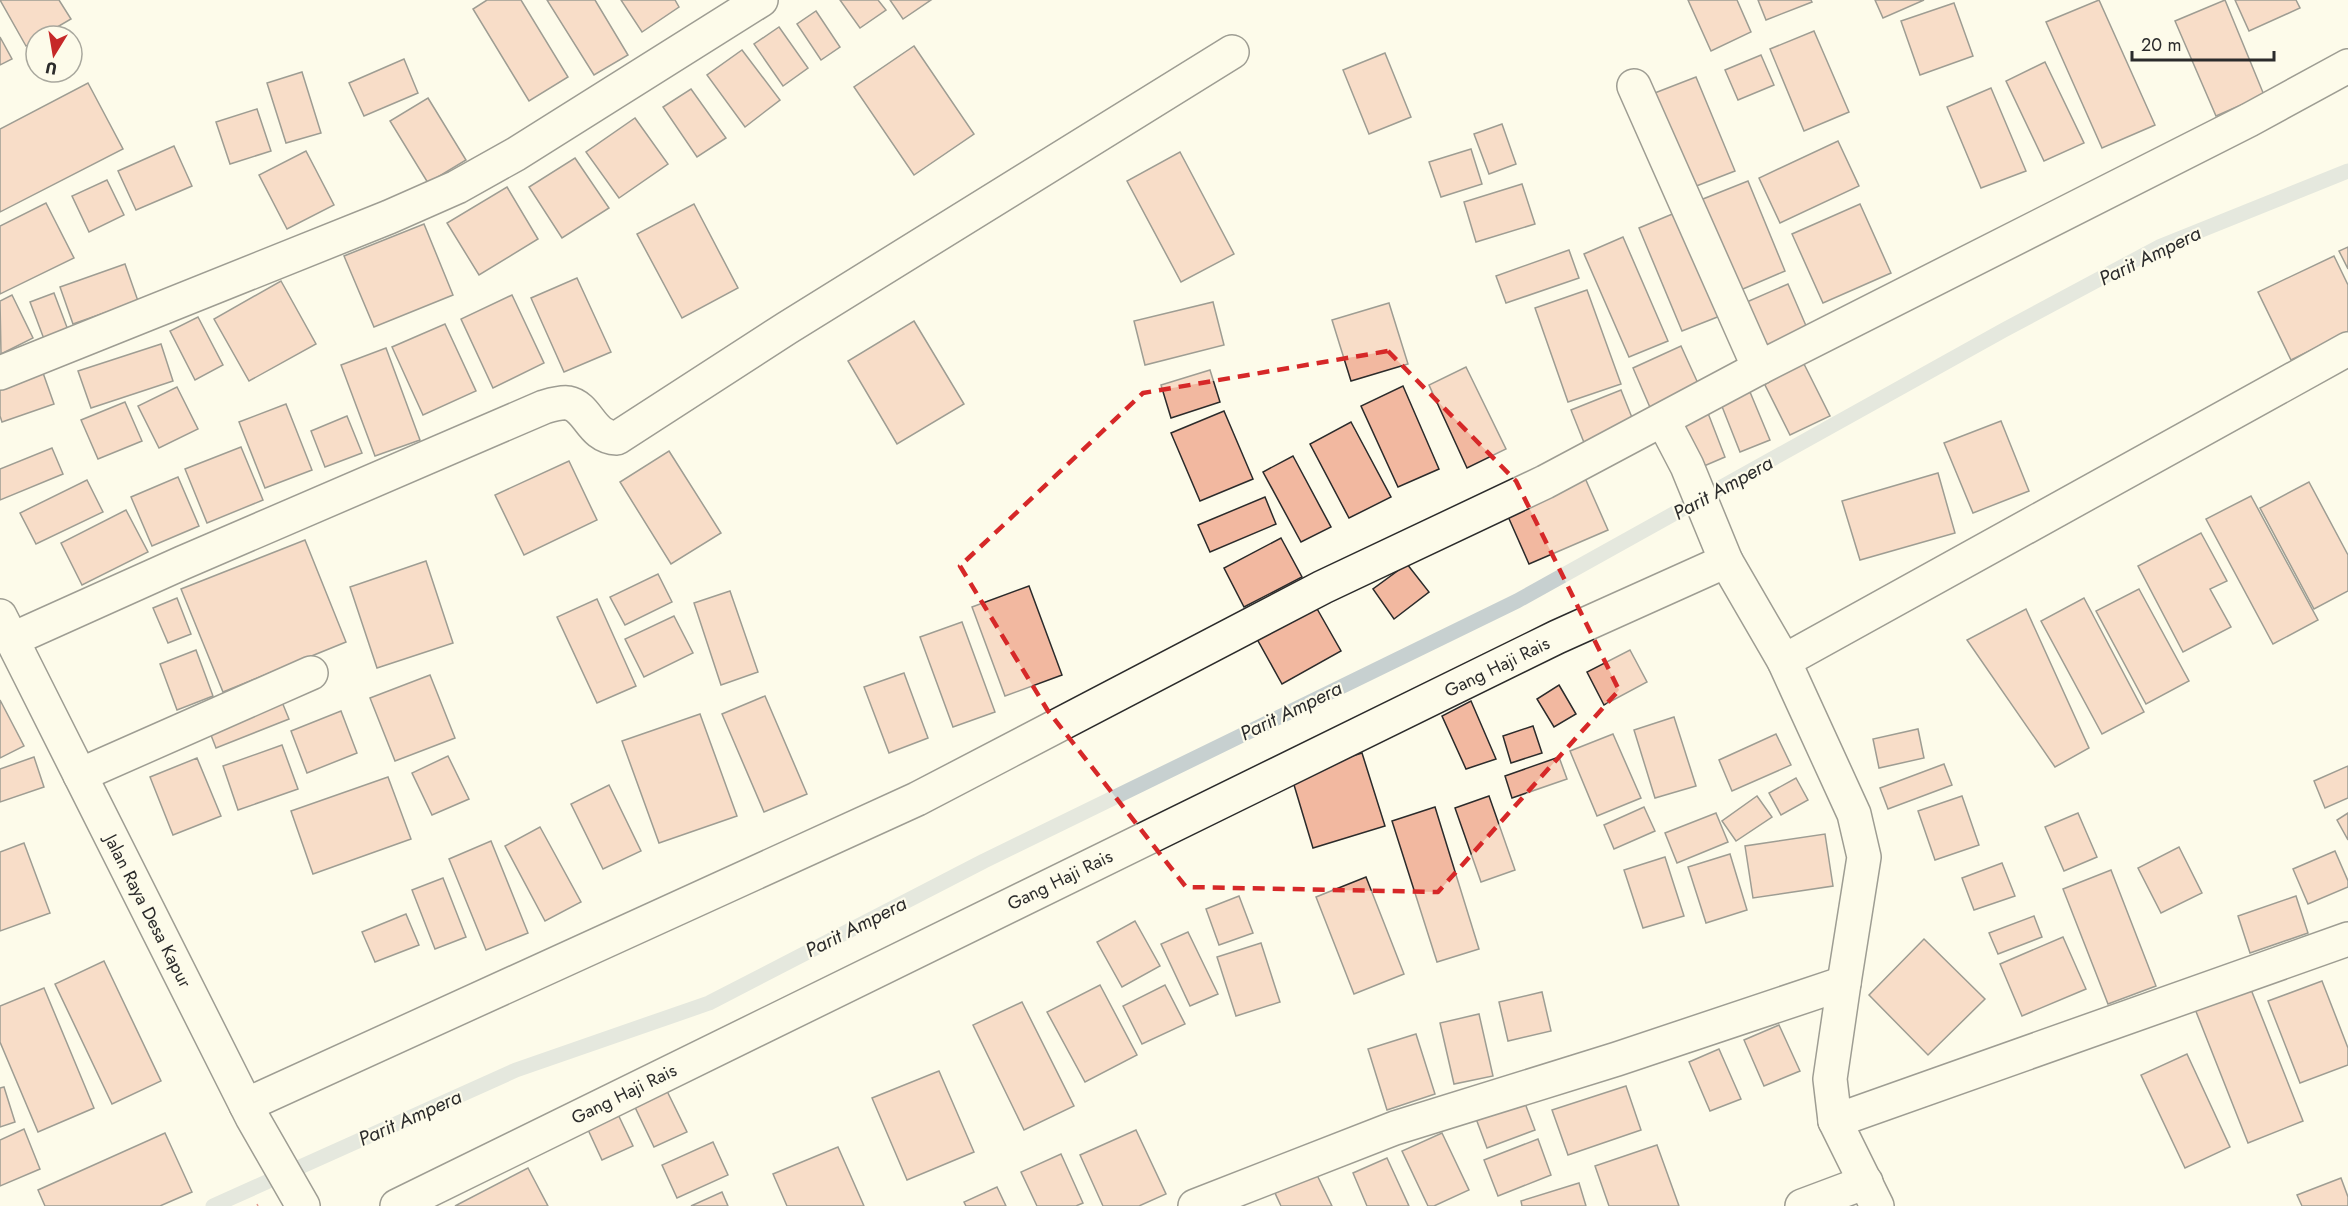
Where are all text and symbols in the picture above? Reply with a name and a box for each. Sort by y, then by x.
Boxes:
north arrow [24,24,84,84]
scale bar [2132,24,2274,62]
text: 20 m [2141,32,2181,58]
text: U [44,56,59,81]
water label: Parit Ampera [2094,219,2206,293]
water label: Parit Ampera [1668,449,1778,527]
street label: Gang Haji Rais [1440,630,1554,704]
water label: Parit Ampera [1235,674,1347,748]
street label: Jalan Raya Desa Kapur [97,828,198,993]
street label: Gang Haji Rais [1003,843,1117,917]
water label: Parit Ampera [800,889,912,965]
street label: Gang Haji Rais [567,1057,681,1131]
water label: Parit Ampera [354,1082,466,1154]

